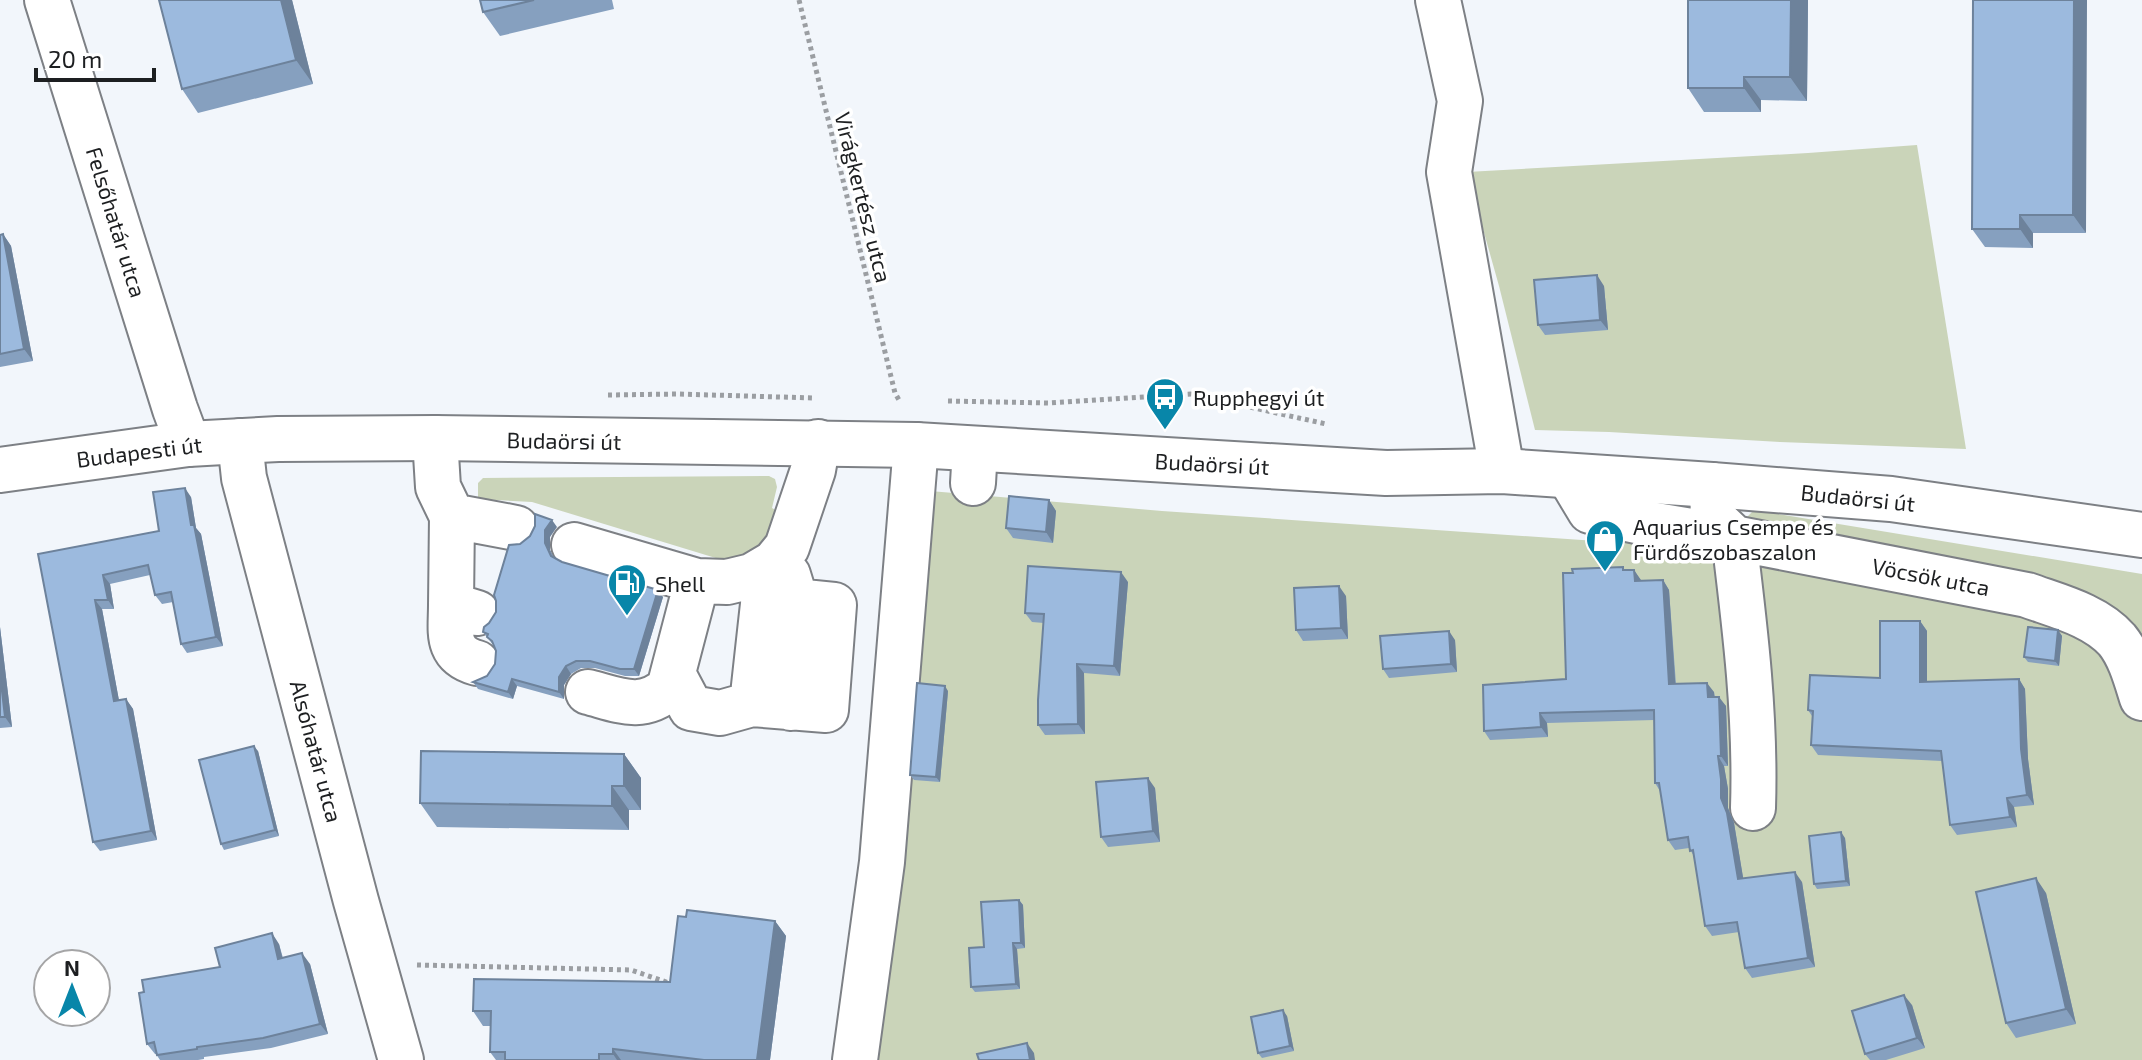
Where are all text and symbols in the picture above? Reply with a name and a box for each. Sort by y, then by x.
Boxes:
scale bar [36,32,154,82]
text: 20 m [48,44,102,73]
street label: Virágkertész utca [830,109,898,285]
street label: Felsőhatár utca [82,144,152,300]
bus stop icon: Rupphegyi út [1144,376,1186,431]
place label: Rupphegyi út [1193,384,1324,410]
street label: Budaörsi út [506,426,622,454]
street label: Budapesti út [75,430,203,472]
street label: Budaörsi út [1154,447,1270,479]
street label: Budaörsi út [1800,478,1916,516]
place label: Aquarius Csempe és Fürdőszobaszalon [1633,513,1834,564]
shop icon: Aquarius Csempe és Fürdőszobaszalon [1584,518,1626,573]
street label: Vöcsök utca [1870,552,1992,600]
fuel station icon: Shell [606,562,648,617]
place label: Shell [655,570,705,596]
street label: Alsóhatár utca [286,677,348,825]
north arrow [32,948,112,1028]
text: N [64,954,80,980]

